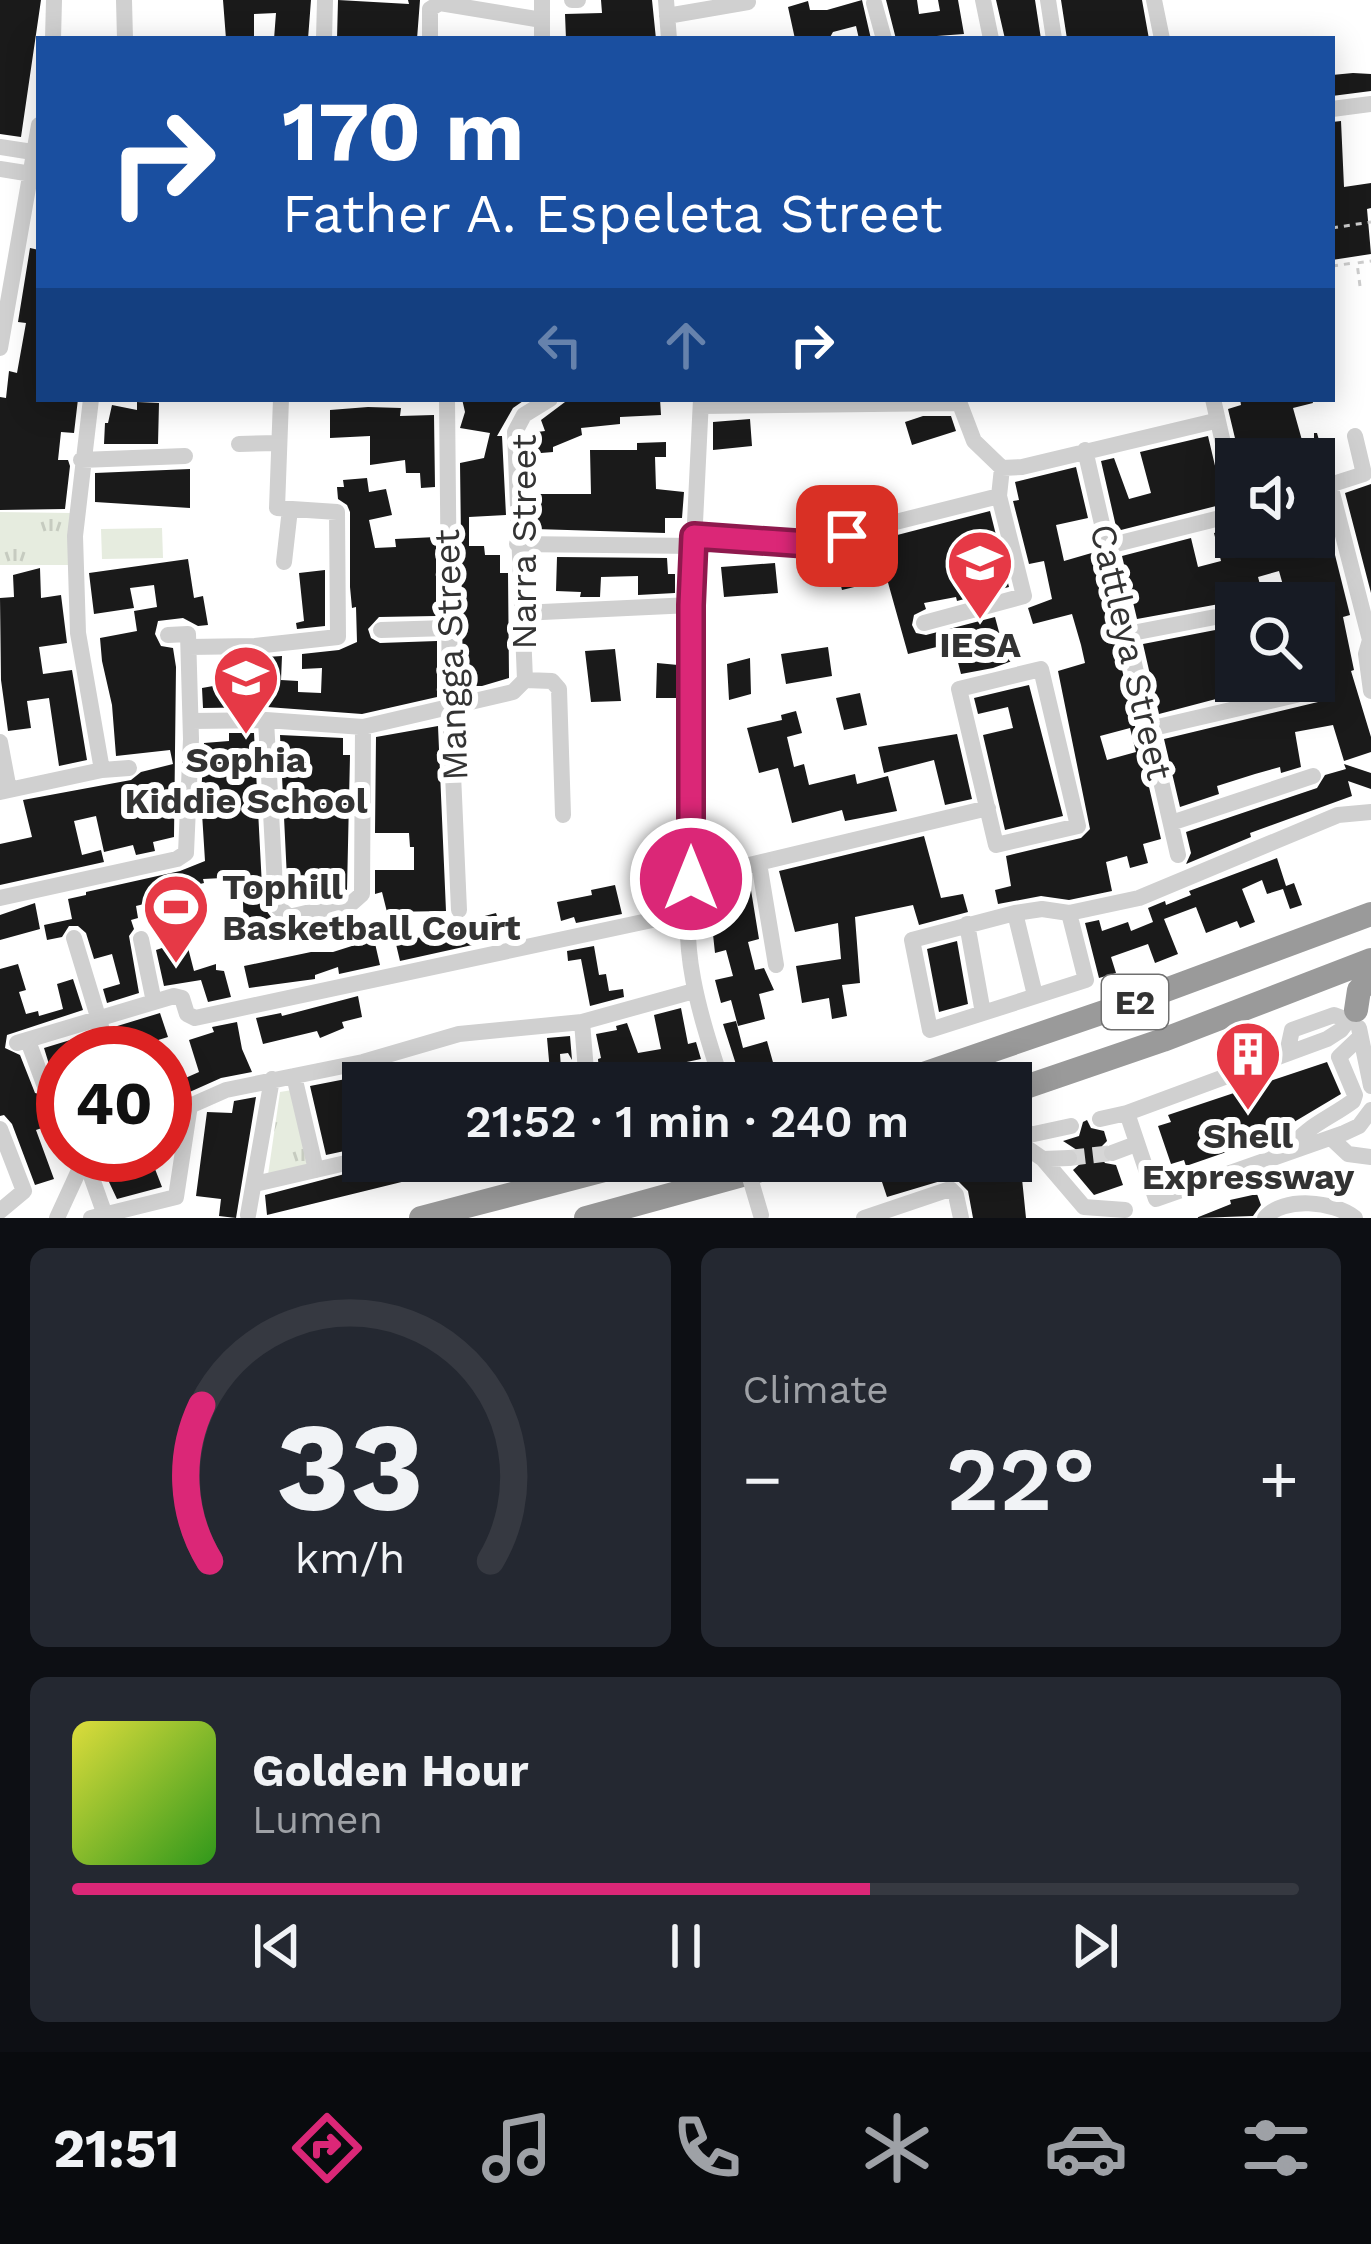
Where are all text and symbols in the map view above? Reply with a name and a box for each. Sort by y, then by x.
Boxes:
text: 170 m [282,82,524,180]
icon: right [84,84,240,240]
text: Father A. Espeleta Street [282,182,943,245]
icon: left [527,312,593,378]
icon: ahead [653,312,719,378]
icon: right [779,312,845,378]
street label: Narra Street [503,434,545,650]
map controls [1215,438,1335,702]
button: sound [1215,438,1335,558]
pin [796,485,898,587]
icon: arrive [814,503,880,569]
street label: Cattleya Street [1081,520,1181,784]
street label: Mangga Street [426,528,476,781]
school or university icon: IESA [945,528,1015,622]
button: search [1215,582,1335,702]
place label: IESA [939,624,1021,666]
school or university icon: Sophia Kiddie School [211,643,281,737]
place label: Sophia Kiddie School [124,739,368,822]
position arrow [628,816,754,942]
place label: Tophill Basketball Court [222,866,521,949]
sports icon: Tophill Basketball Court [141,872,211,966]
road number: E2 [1102,975,1168,1029]
building icon: Shell Expressway [1213,1019,1283,1113]
speed limit sign: 40 [36,1026,192,1182]
text: 21:52 · 1 min · 240 m [465,1095,909,1148]
place label: Shell Expressway [1142,1115,1355,1198]
text: Climate [743,1367,889,1412]
text: 33 [276,1394,424,1540]
text: 22° [946,1426,1096,1532]
text: − [743,1441,782,1518]
text: + [1259,1441,1299,1518]
text: km/h [295,1532,405,1582]
text: Golden Hour [252,1744,529,1797]
text: Lumen [252,1797,383,1842]
icon: previous [244,1913,310,1979]
icon: pause [653,1913,719,1979]
icon: next [1062,1913,1128,1979]
icon: directions [285,2106,369,2190]
icon: music [475,2106,559,2190]
icon: phone [665,2106,749,2190]
icon: climate [855,2106,939,2190]
icon: car [1044,2106,1128,2190]
icon: filters [1234,2106,1318,2190]
text: 21:51 [53,2117,179,2180]

